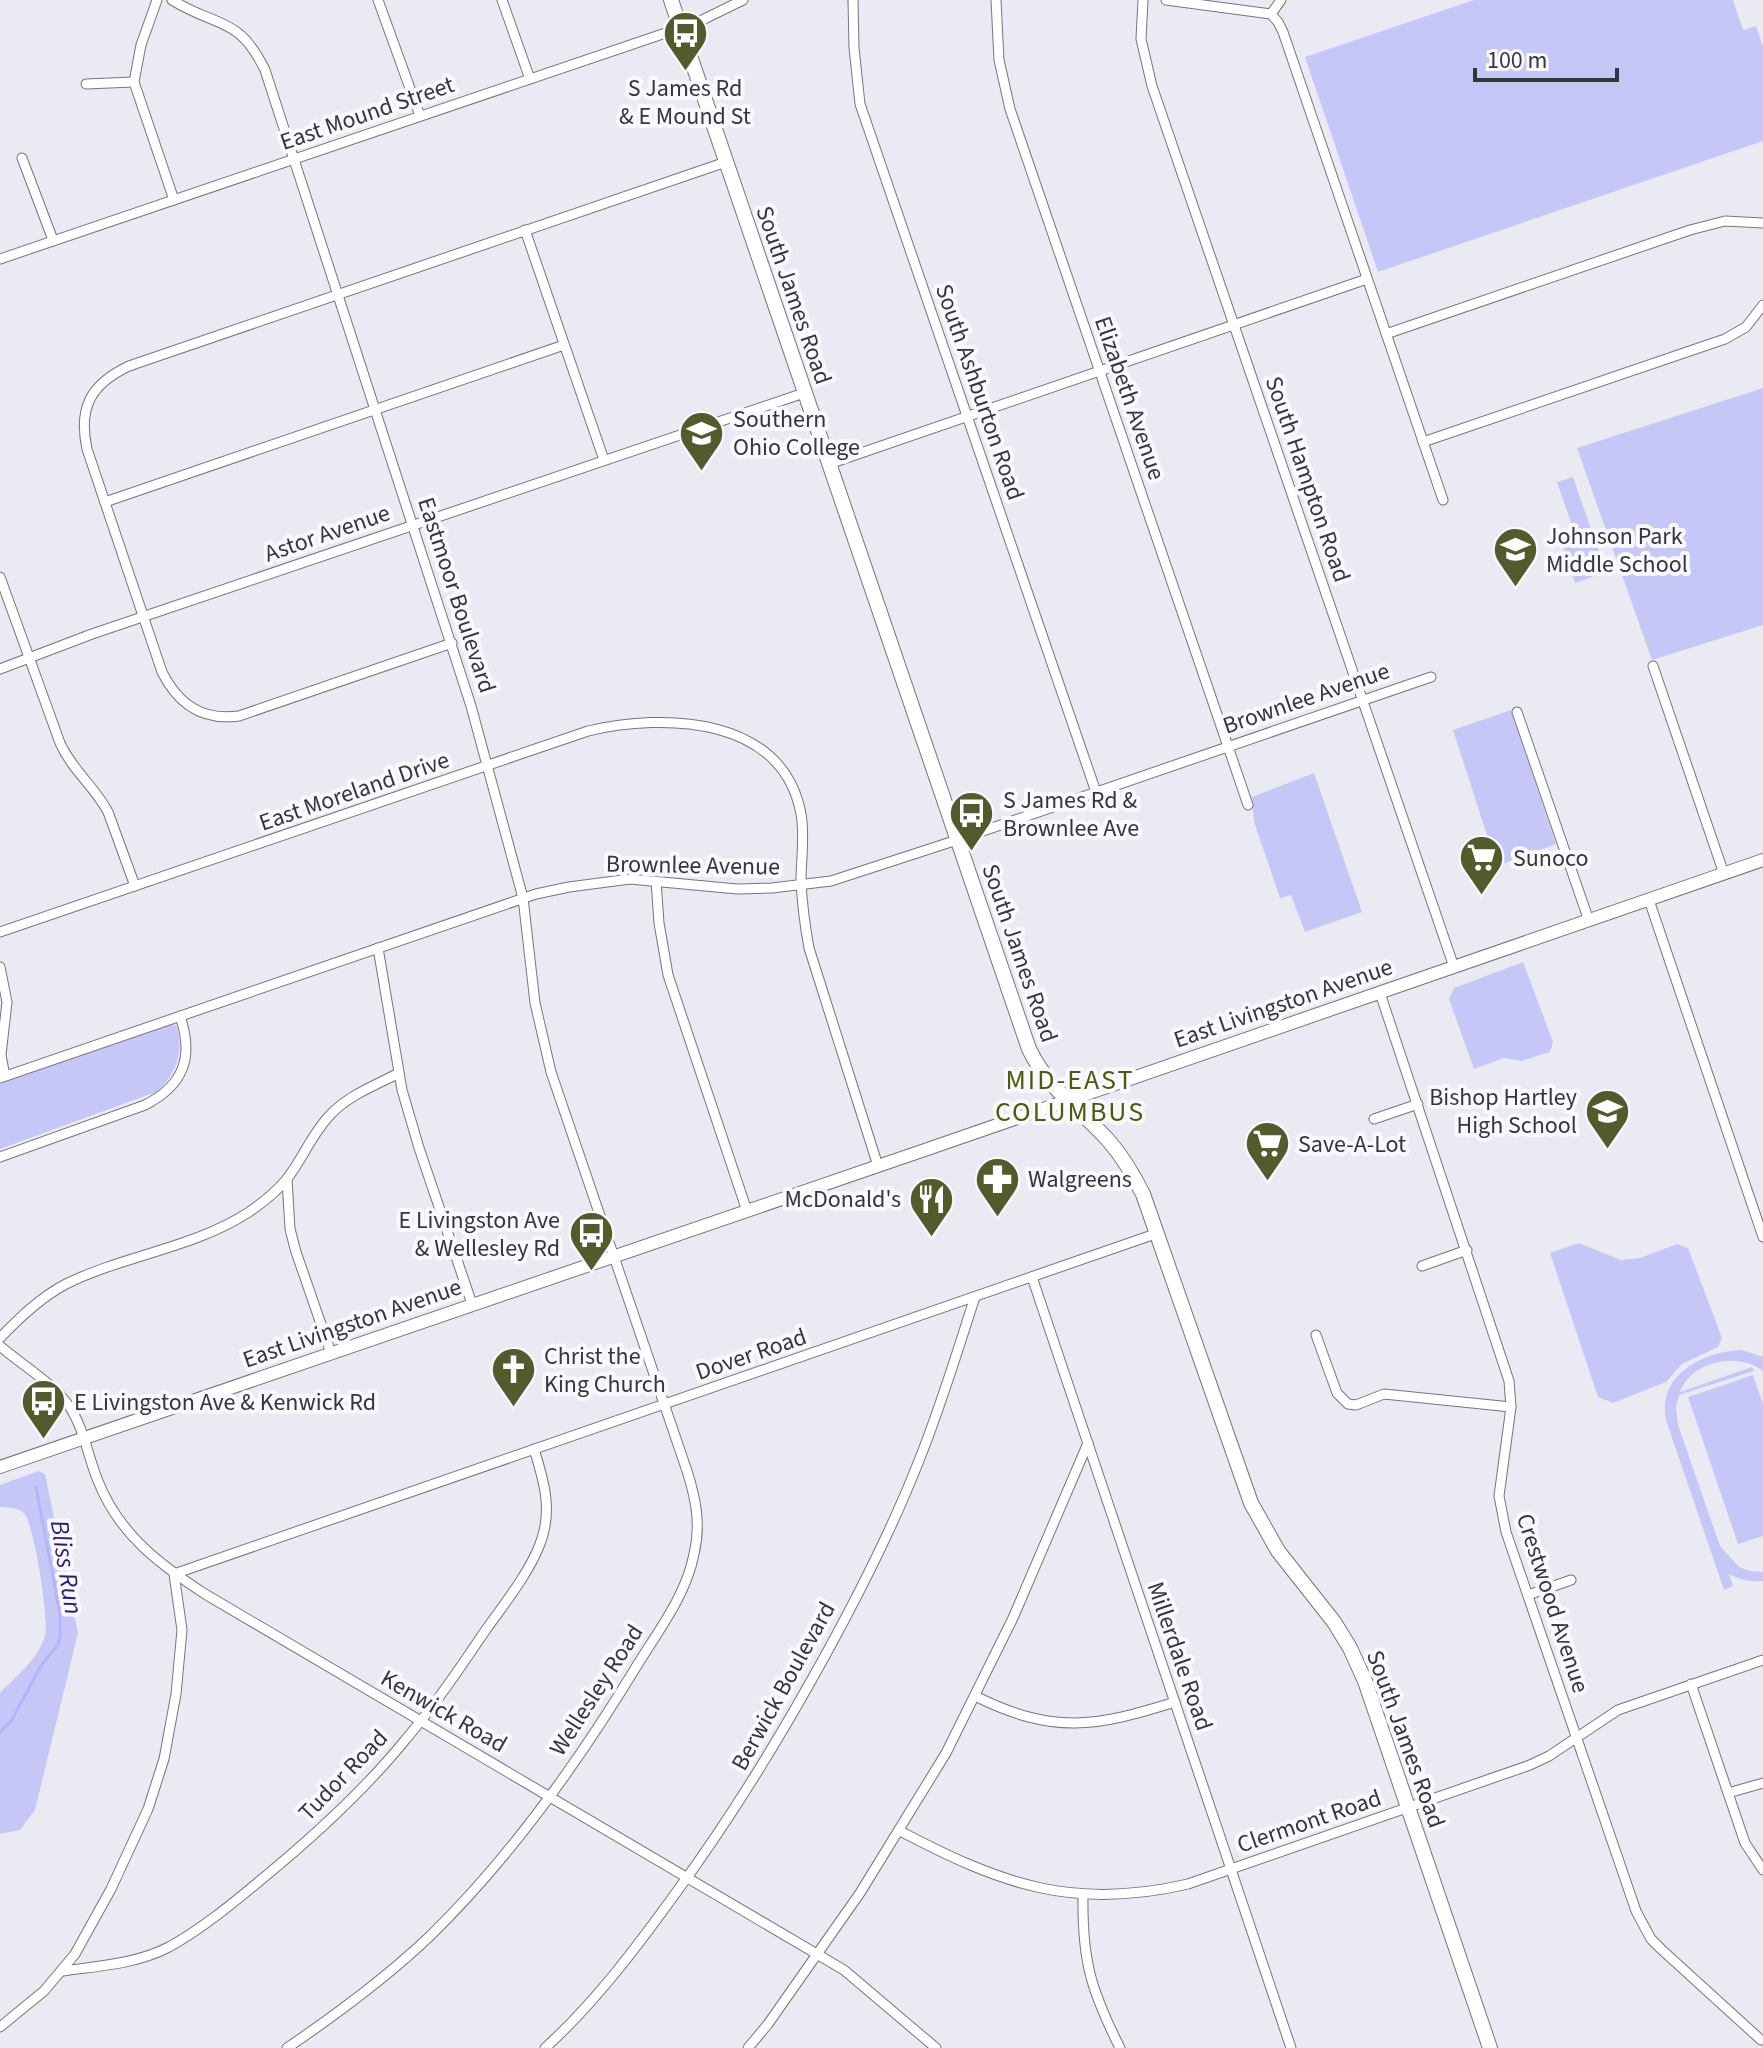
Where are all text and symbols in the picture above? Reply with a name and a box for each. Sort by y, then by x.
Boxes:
bus stop icon: S James Rd & E Mound St [661,10,709,73]
scale bar [1475,32,1617,82]
text: 100 m [1487,43,1547,78]
street label: East Mound Street [275,67,459,160]
place label: S James Rd & E Mound St [619,71,751,134]
street label: South James Road [747,201,840,389]
street label: South Ashburton Road [926,279,1033,505]
street label: Elizabeth Avenue [1085,311,1174,485]
street label: South Hampton Road [1256,372,1359,587]
place label: Southern Ohio College [733,402,860,465]
school or university icon: Southern Ohio College [678,409,726,472]
street label: Eastmoor Boulevard [408,493,505,698]
street label: Astor Avenue [260,496,395,571]
place label: Johnson Park Middle School [1546,519,1688,582]
school or university icon: Johnson Park Middle School [1491,526,1539,589]
street label: Brownlee Avenue [1218,654,1394,743]
street label: East Moreland Drive [254,743,454,840]
place label: S James Rd & Brownlee Ave [1003,783,1139,846]
bus stop icon: S James Rd & Brownlee Ave [948,790,996,853]
supermarket icon: Sunoco [1458,834,1506,897]
place label: Sunoco [1513,841,1588,876]
street label: Brownlee Avenue [606,846,780,885]
street label: South James Road [973,859,1066,1047]
street label: East Livingston Avenue [1169,950,1397,1057]
district label: MID-EAST COLUMBUS [995,1060,1145,1132]
place label: Bishop Hartley High School [1429,1080,1577,1143]
school or university icon: Bishop Hartley High School [1584,1087,1632,1150]
supermarket icon: Save-A-Lot [1243,1120,1291,1183]
place label: Save-A-Lot [1298,1127,1406,1162]
pharmacy icon: Walgreens [973,1155,1021,1218]
place label: Walgreens [1028,1162,1132,1197]
restaurant icon: McDonald's [908,1175,956,1238]
place label: McDonald's [785,1182,901,1217]
place label: E Livingston Ave & Wellesley Rd [398,1203,560,1266]
bus stop icon: E Livingston Ave & Wellesley Rd [567,1210,615,1273]
street label: East Livingston Avenue [238,1270,466,1377]
street label: Dover Road [691,1319,811,1390]
place label: Christ the King Church [544,1339,666,1402]
church icon: Christ the King Church [489,1346,537,1409]
bus stop icon: E Livingston Ave & Kenwick Rd [19,1378,67,1441]
place label: E Livingston Ave & Kenwick Rd [74,1385,376,1420]
street label: Crestwood Avenue [1507,1509,1598,1697]
water label: Bliss Run [41,1517,92,1617]
street label: Millerdale Road [1138,1577,1221,1735]
street label: Berwick Boulevard [723,1595,844,1777]
street label: Wellesley Road [541,1618,652,1763]
street label: South James Road [1357,1646,1454,1833]
street label: Kenwick Road [374,1661,514,1762]
street label: Tudor Road [291,1722,396,1829]
street label: Clermont Road [1232,1780,1386,1863]

